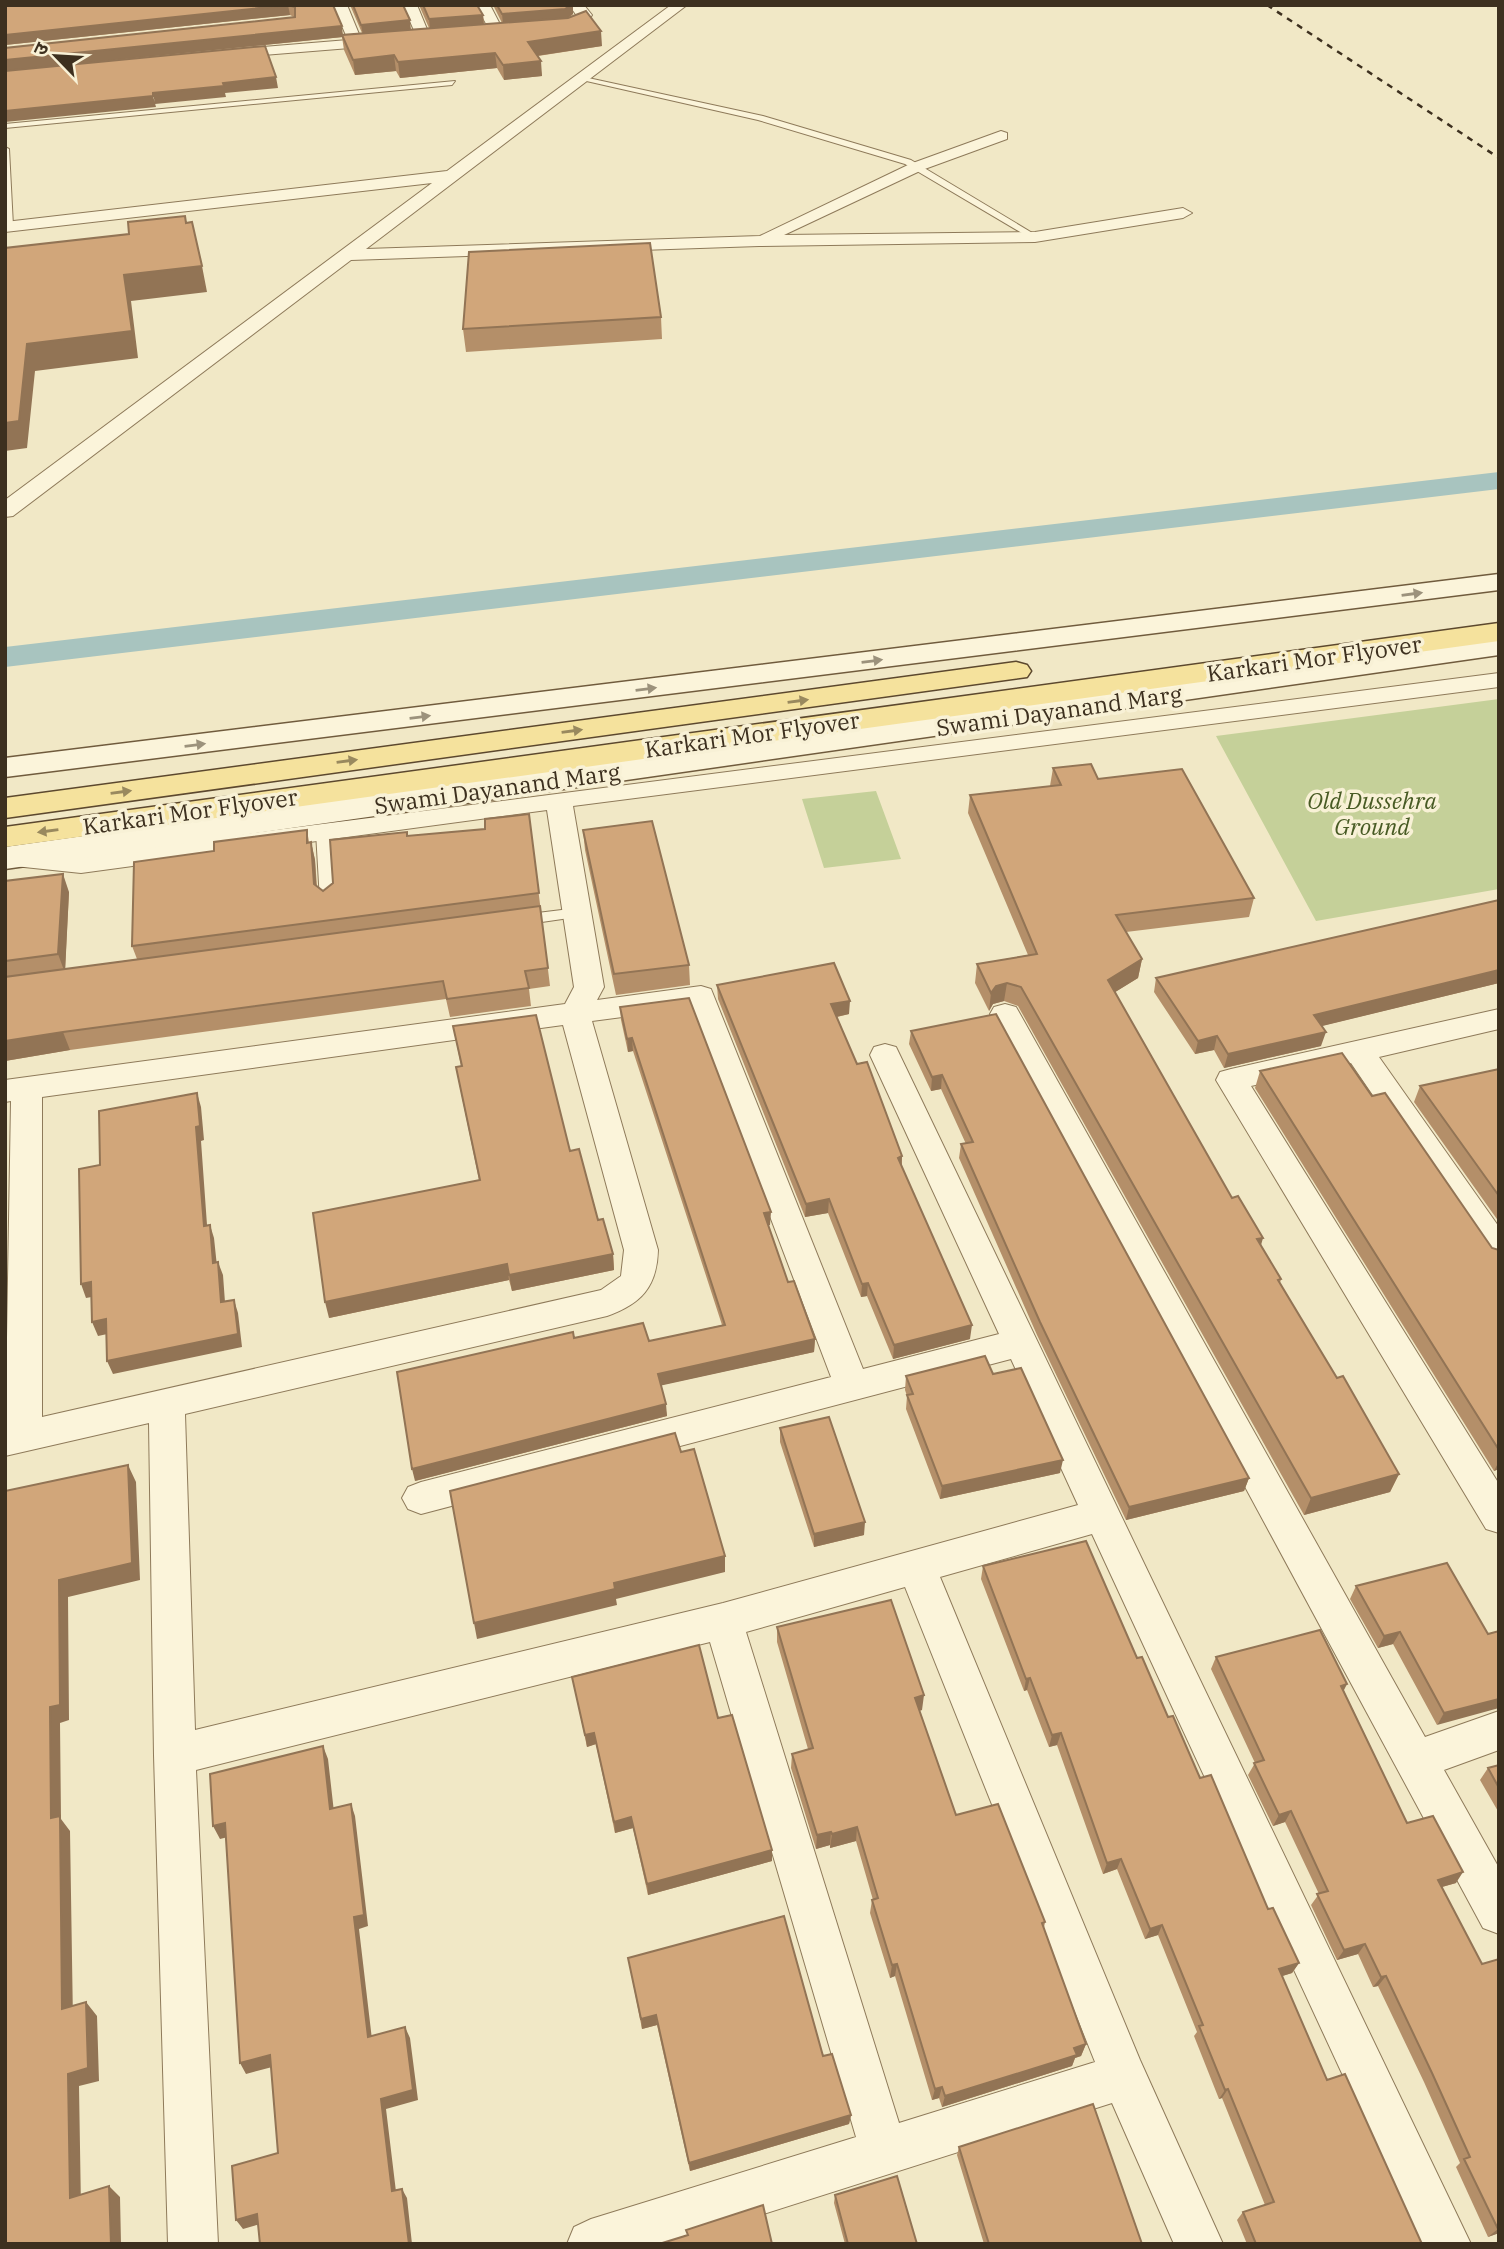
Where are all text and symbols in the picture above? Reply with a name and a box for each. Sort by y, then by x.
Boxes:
north arrow [21,21,91,91]
text: उ [27,38,54,59]
one-way arrow [1401,588,1423,599]
street label: Karkari Mor Flyover [1205,628,1423,688]
one-way arrow [861,656,883,667]
street label: Swami Dayanand Marg [934,678,1184,742]
one-way arrow [635,684,657,695]
one-way arrow [787,695,809,706]
street label: Karkari Mor Flyover [643,704,861,764]
one-way arrow [410,711,432,722]
one-way arrow [561,725,583,736]
one-way arrow [184,739,206,750]
one-way arrow [336,756,358,767]
street label: Swami Dayanand Marg [372,756,622,820]
street label: Karkari Mor Flyover [81,781,299,841]
park label: Old Dussehra Ground [1307,785,1437,841]
one-way arrow [111,786,133,797]
one-way arrow [36,825,58,836]

